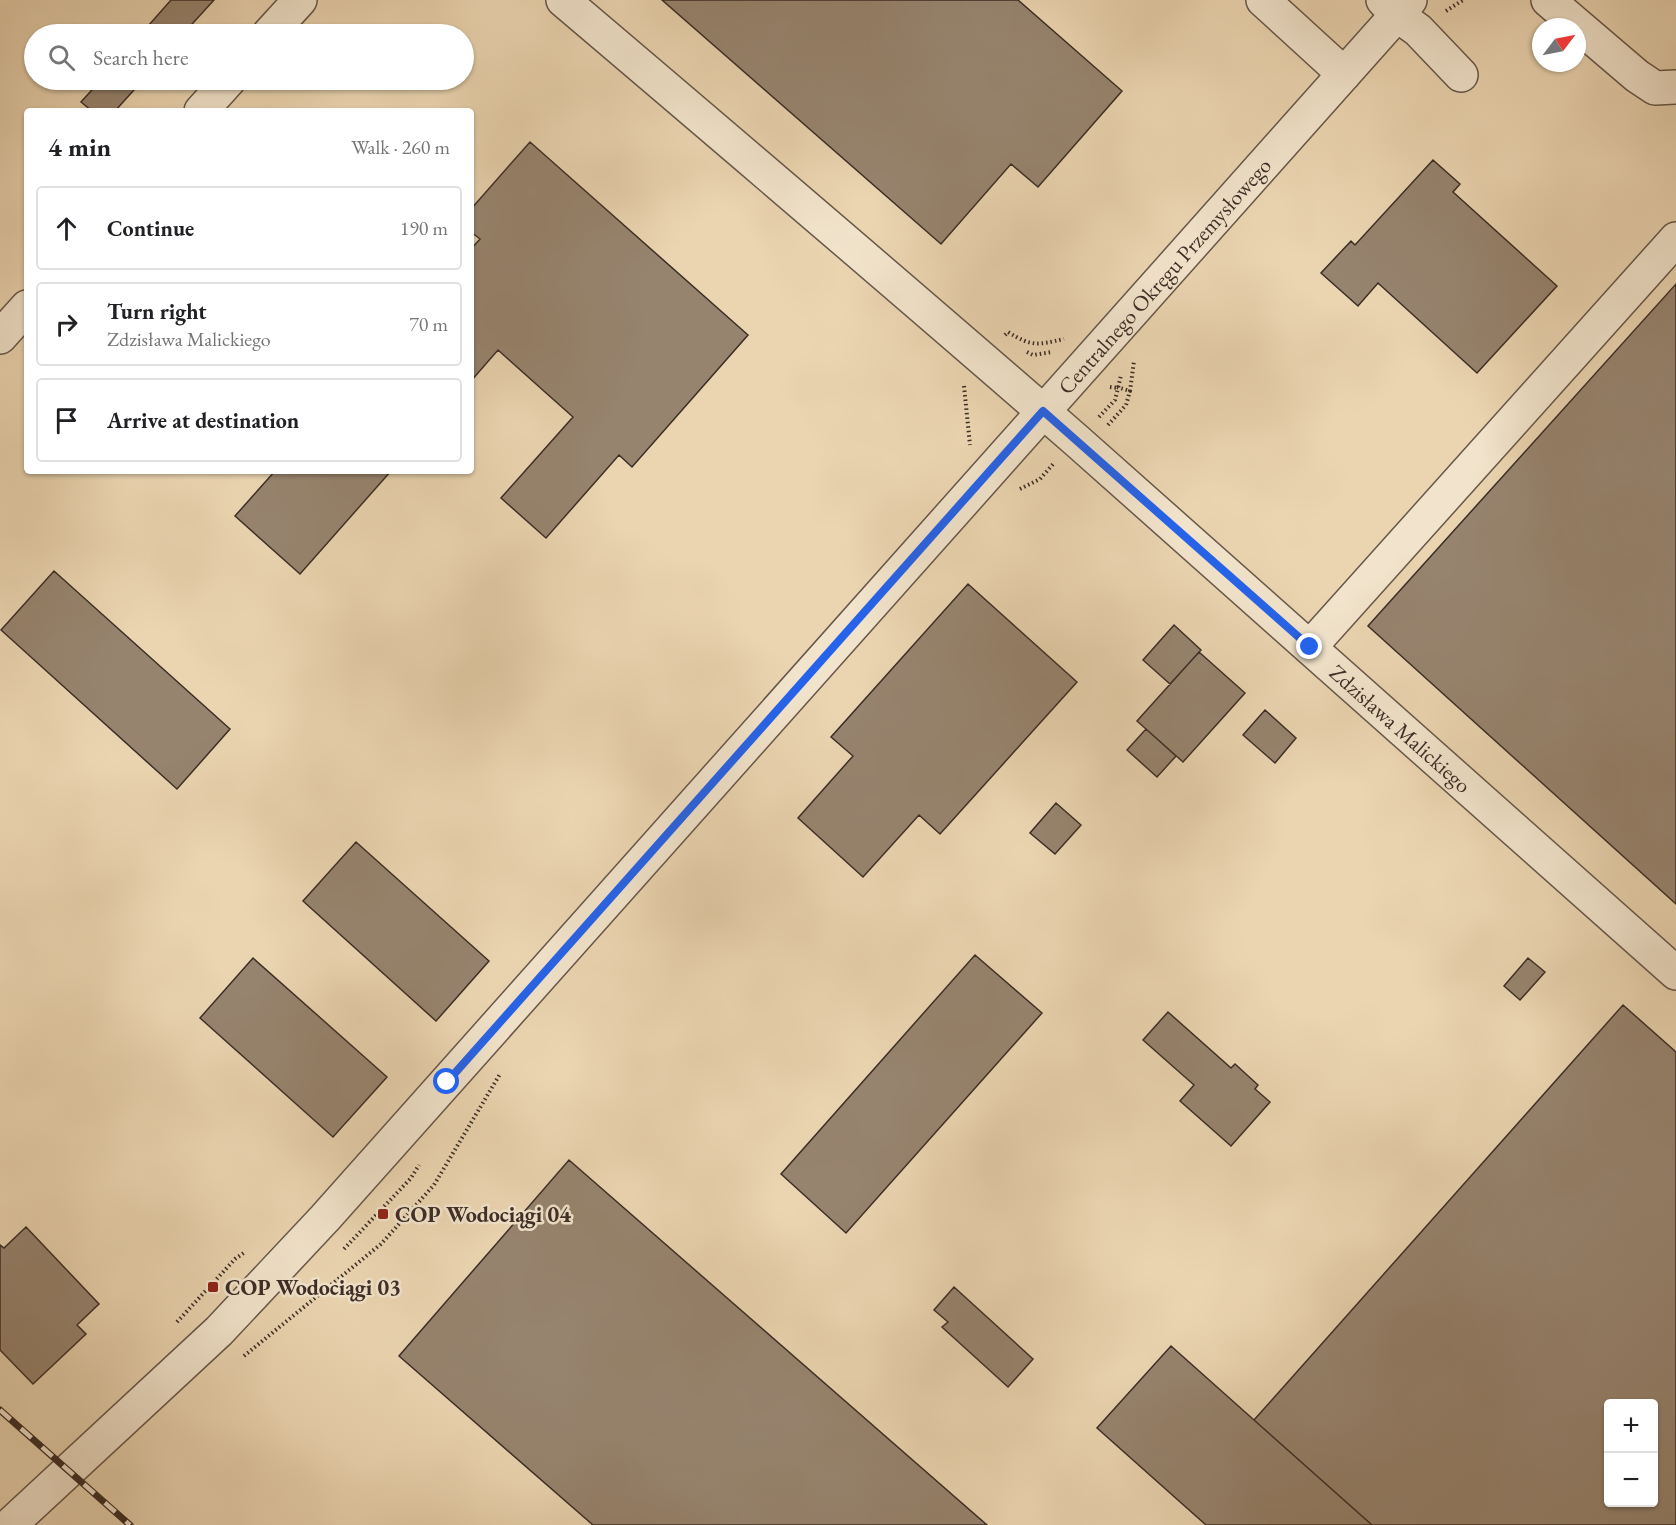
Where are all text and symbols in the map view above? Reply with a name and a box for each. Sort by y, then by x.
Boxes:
north arrow [1532,18,1586,72]
search box [24,24,474,90]
icon: search [45,41,78,74]
text: Search here [93,43,188,72]
text: 4 min [48,130,111,164]
text: Walk · 260 m [351,134,450,160]
street label: Centralnego Okręgu Przemysłowego [1052,152,1278,401]
icon: ahead [50,212,83,245]
text: Continue [107,214,194,243]
text: 190 m [400,215,448,241]
text: Turn right [107,297,206,326]
icon: right [50,308,83,341]
text: 70 m [409,311,448,337]
text: Zdzisława Malickiego [107,326,271,352]
icon: arrive [50,404,83,437]
text: Arrive at destination [107,406,299,435]
route end [1296,633,1322,659]
street label: Zdzisława Malickiego [1323,658,1477,799]
route start [433,1068,459,1094]
place label: COP Wodociągi 04 [395,1200,571,1229]
marker: COP Wodociągi 04 [376,1207,390,1221]
place label: COP Wodociągi 03 [225,1273,401,1302]
marker: COP Wodociągi 03 [206,1280,220,1294]
map controls [1604,1399,1658,1507]
button: + [1604,1399,1658,1453]
button: − [1604,1453,1658,1507]

